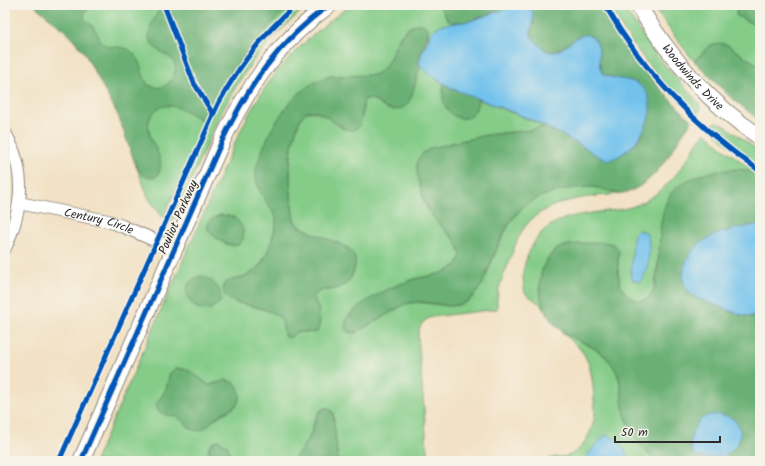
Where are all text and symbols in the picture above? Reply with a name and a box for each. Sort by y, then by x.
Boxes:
street label: Woodwinds Drive [657,40,728,116]
street label: Pouliot Parkway [154,177,203,257]
street label: Century Circle [62,203,137,240]
scale bar [615,418,720,444]
text: 50 m [621,423,648,442]

